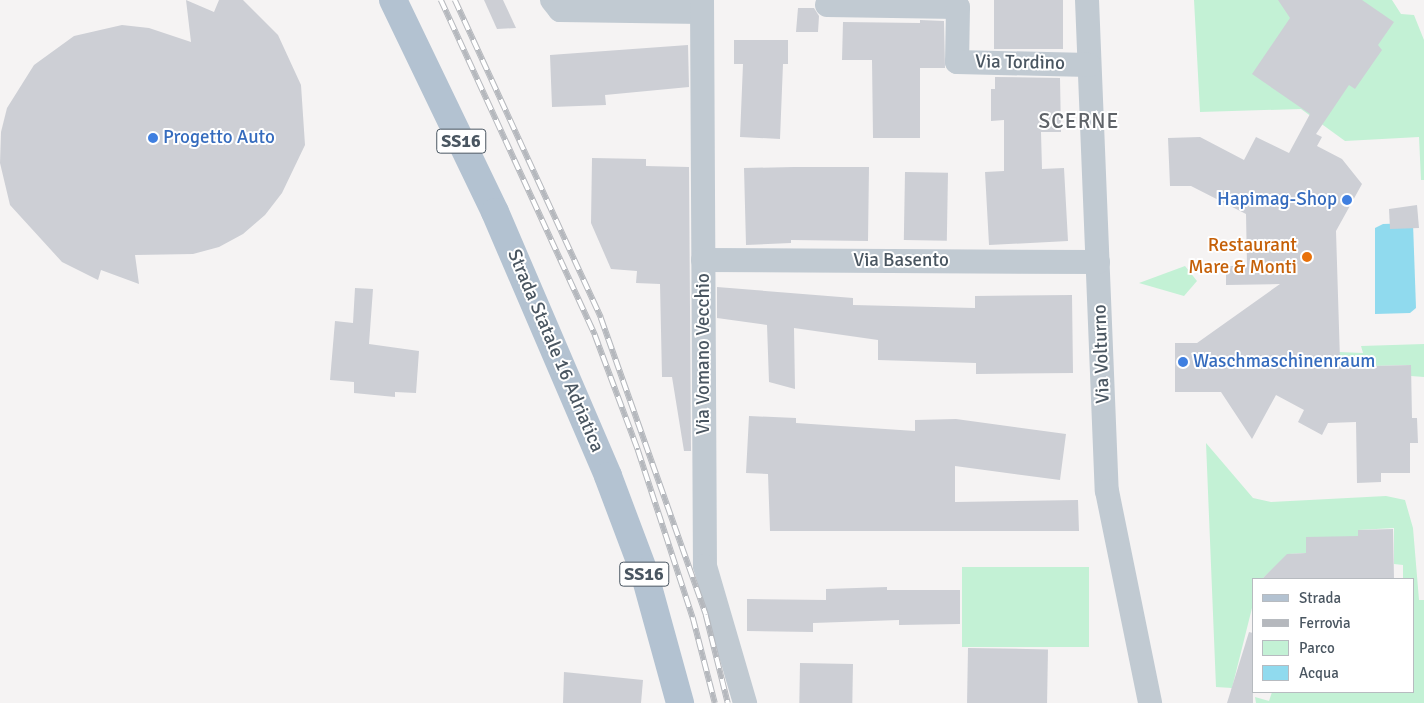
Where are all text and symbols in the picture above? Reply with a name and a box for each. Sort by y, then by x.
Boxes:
street label: Via Tordino [975,51,1065,75]
district label: SCERNE [1038,108,1120,134]
road number: SS16 [436,125,486,156]
place label: Progetto Auto [163,127,275,149]
marker: Progetto Auto [147,132,159,144]
place label: Hapimag-Shop [1217,189,1337,211]
marker: Hapimag-Shop [1341,194,1353,206]
place label: Restaurant Mare & Monti [1188,235,1297,279]
street label: Strada Statale 16 Adriatica [502,246,608,456]
street label: Via Basento [853,250,949,272]
marker: Restaurant Mare & Monti [1301,251,1313,263]
street label: Via Vomano Vecchio [693,273,715,435]
street label: Via Volturno [1089,304,1115,404]
place label: Waschmaschinenraum [1193,351,1376,373]
marker: Waschmaschinenraum [1177,356,1189,368]
road number: SS16 [619,558,669,590]
legend [1252,578,1414,693]
text: Strada [1299,589,1341,607]
text: Ferrovia [1299,614,1351,632]
text: Parco [1299,639,1335,657]
text: Acqua [1299,664,1339,682]

